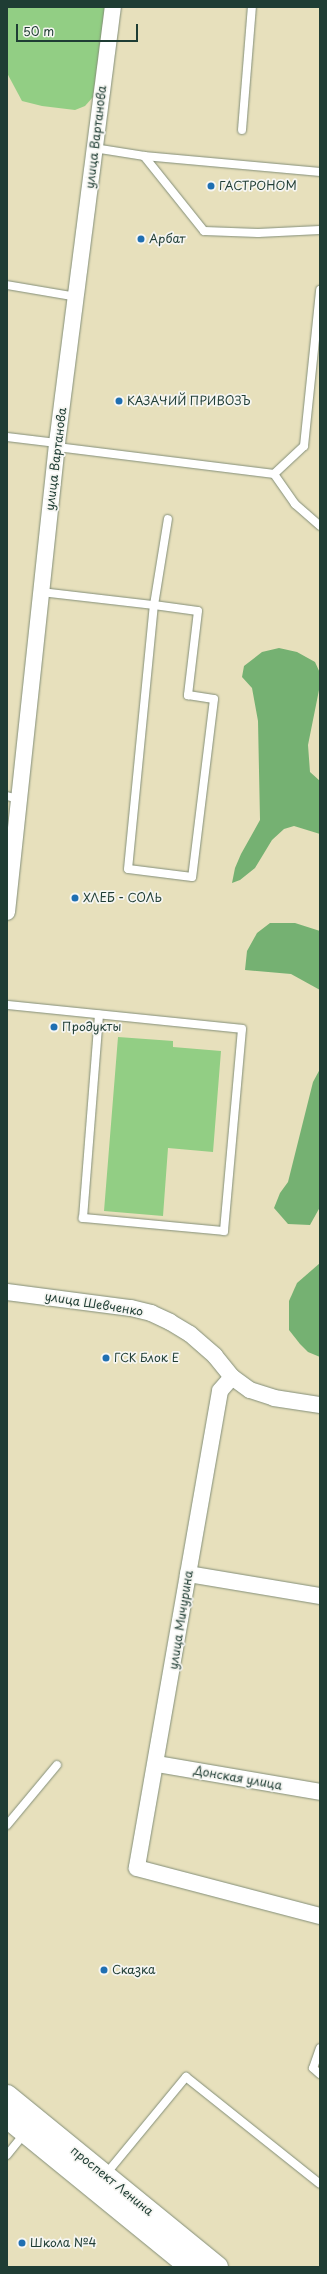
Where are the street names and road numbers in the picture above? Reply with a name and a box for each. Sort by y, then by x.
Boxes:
street label: улица Вартанова [83,85,109,189]
street label: улица Вартанова [43,407,69,511]
street label: улица Шевченко [43,1289,145,1319]
street label: улица Мичурина [166,1569,196,1671]
street label: Донская улица [192,1763,284,1793]
street label: проспект Ленина [68,2143,156,2219]

